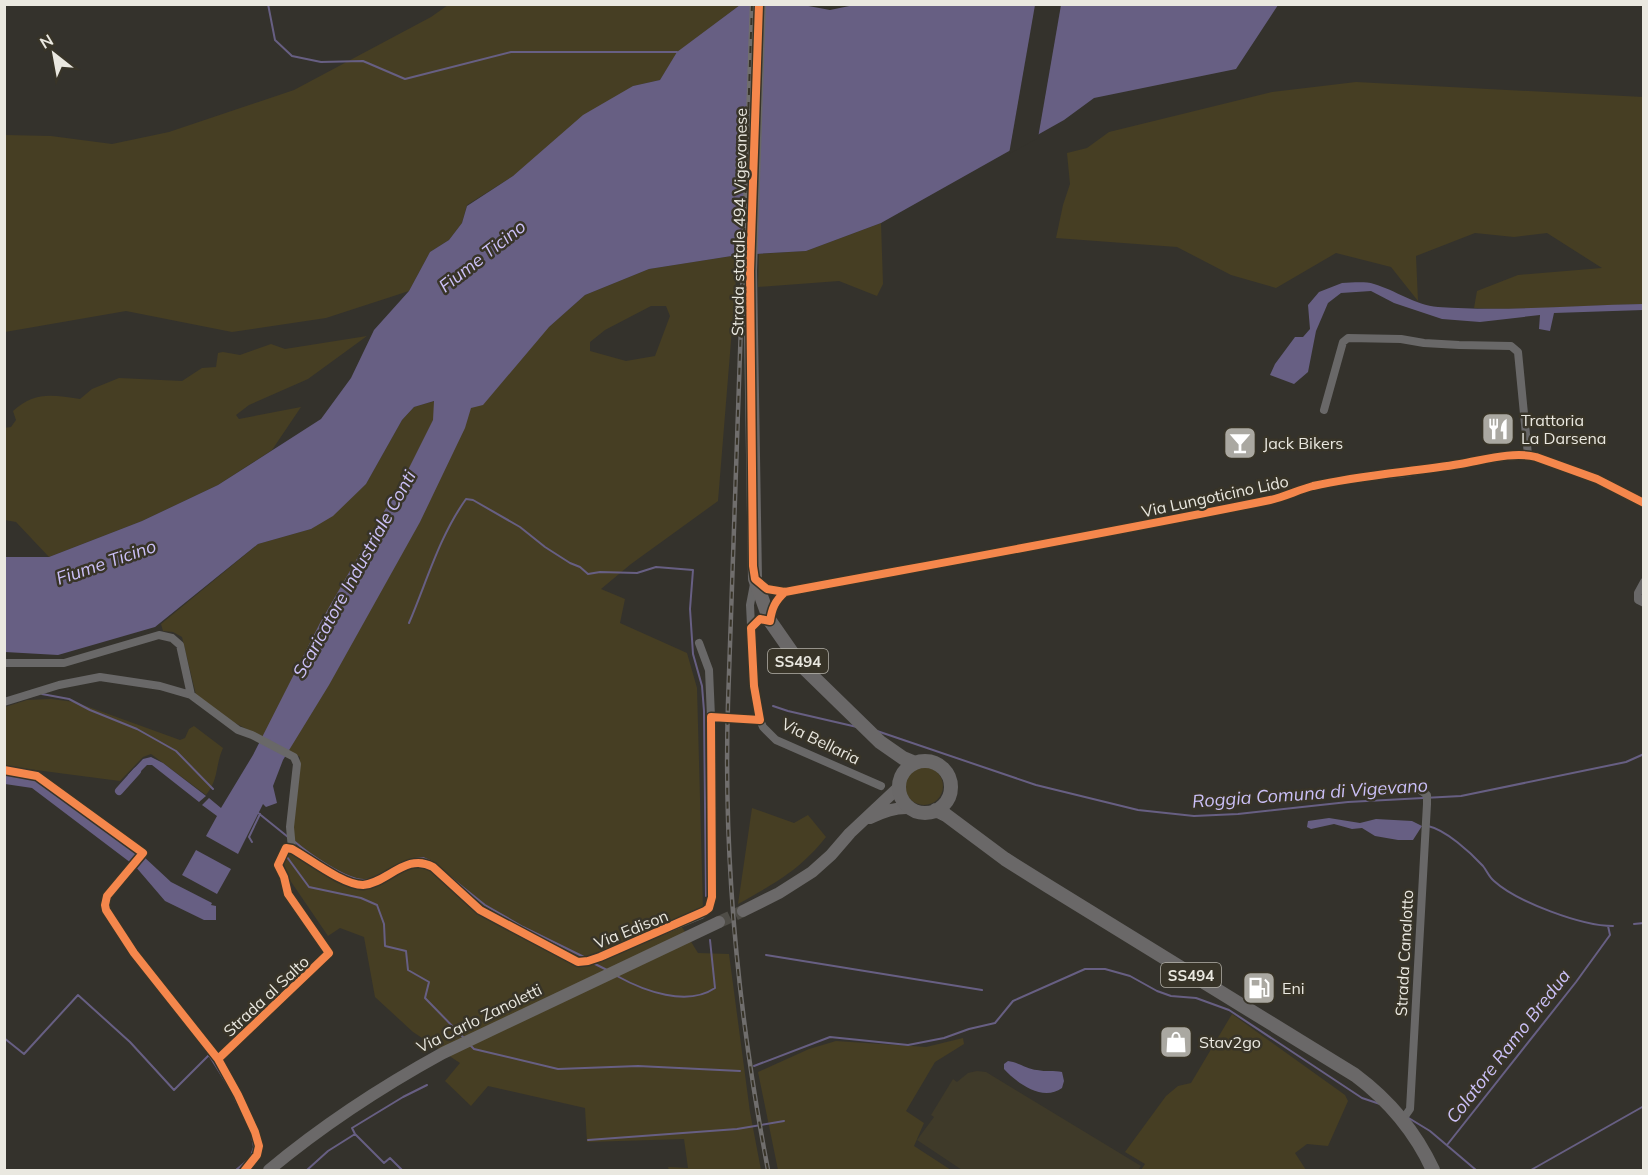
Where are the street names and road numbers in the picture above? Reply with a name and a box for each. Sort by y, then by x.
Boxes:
street label: Strada statale 494 Vigevanese [727,108,751,336]
street label: Via Lungoticino Lido [1140,471,1290,521]
road number: SS494 [768,649,828,673]
street label: Via Bellaria [779,713,863,769]
street label: Strada Canalotto [1391,889,1417,1017]
street label: Via Edison [591,905,671,953]
street label: Strada al Salto [219,951,313,1041]
road number: SS494 [1161,963,1221,987]
street label: Via Carlo Zanoletti [413,979,545,1057]

